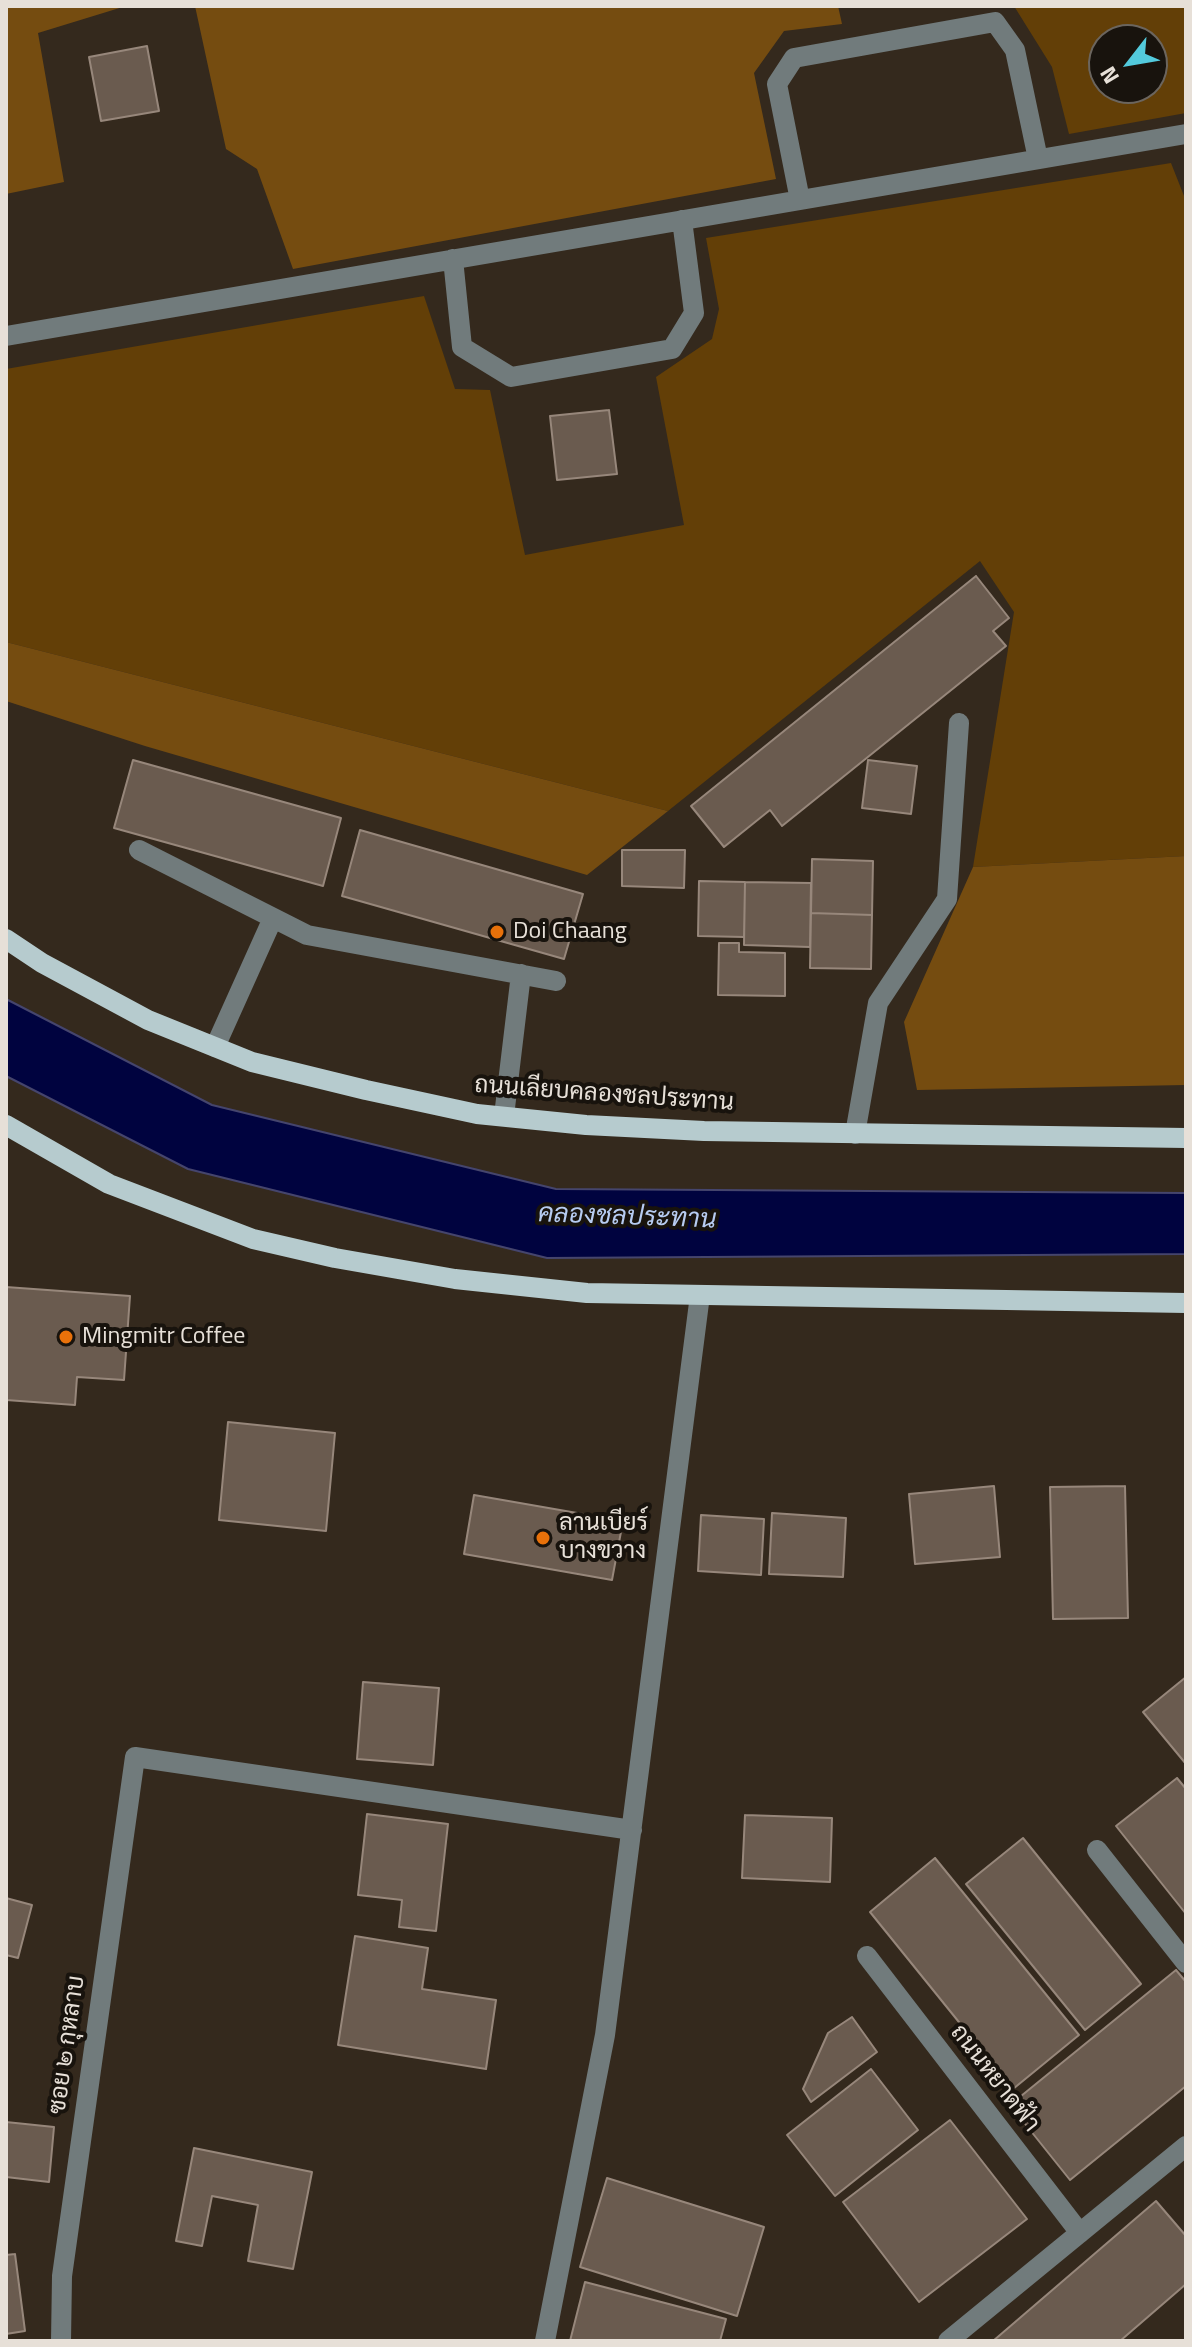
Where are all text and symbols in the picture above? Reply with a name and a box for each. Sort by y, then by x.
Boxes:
north arrow [1088,24,1168,104]
text: N [1091,60,1128,91]
place label: Doi Chaang [513,918,627,946]
marker: Doi Chaang [488,923,506,941]
street label: ถนนเลียบคลองชลประทาน [473,1072,735,1118]
water label: คลองชลประทาน [537,1199,717,1237]
place label: Mingmitr Coffee [82,1323,245,1351]
marker: Mingmitr Coffee [57,1328,75,1346]
place label: ลานเบียร์ บางขวาง [559,1510,648,1566]
marker: ลานเบียร์ บางขวาง [534,1529,552,1547]
street label: ซอย ๒ กุหลาบ [44,1974,92,2116]
street label: ถนนหยาดฟ้า [943,2020,1045,2138]

